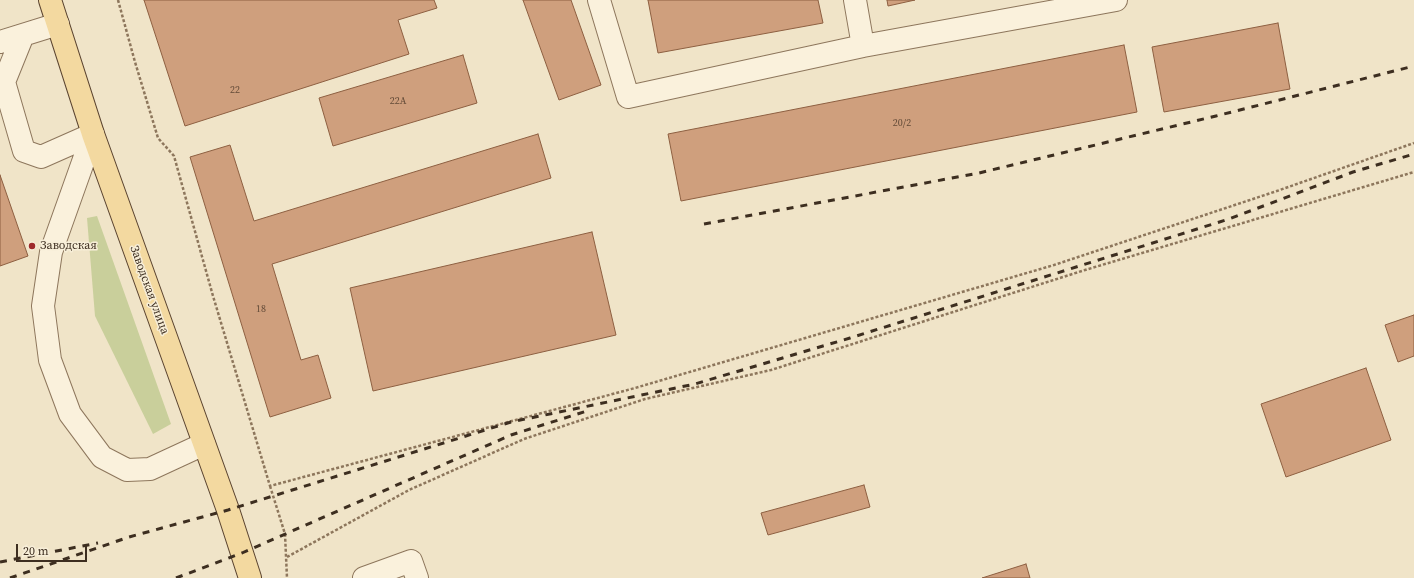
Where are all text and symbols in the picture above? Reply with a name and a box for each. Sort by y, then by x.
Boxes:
house number: 22 [230,84,240,96]
house number: 22А [390,95,406,107]
house number: 20/2 [893,117,911,129]
place label: Заводская [40,239,97,253]
marker: Заводская [27,241,37,251]
street label: Заводская улица [126,244,172,336]
house number: 18 [256,303,266,315]
scale bar [18,536,89,562]
text: 20 m [23,543,49,559]

